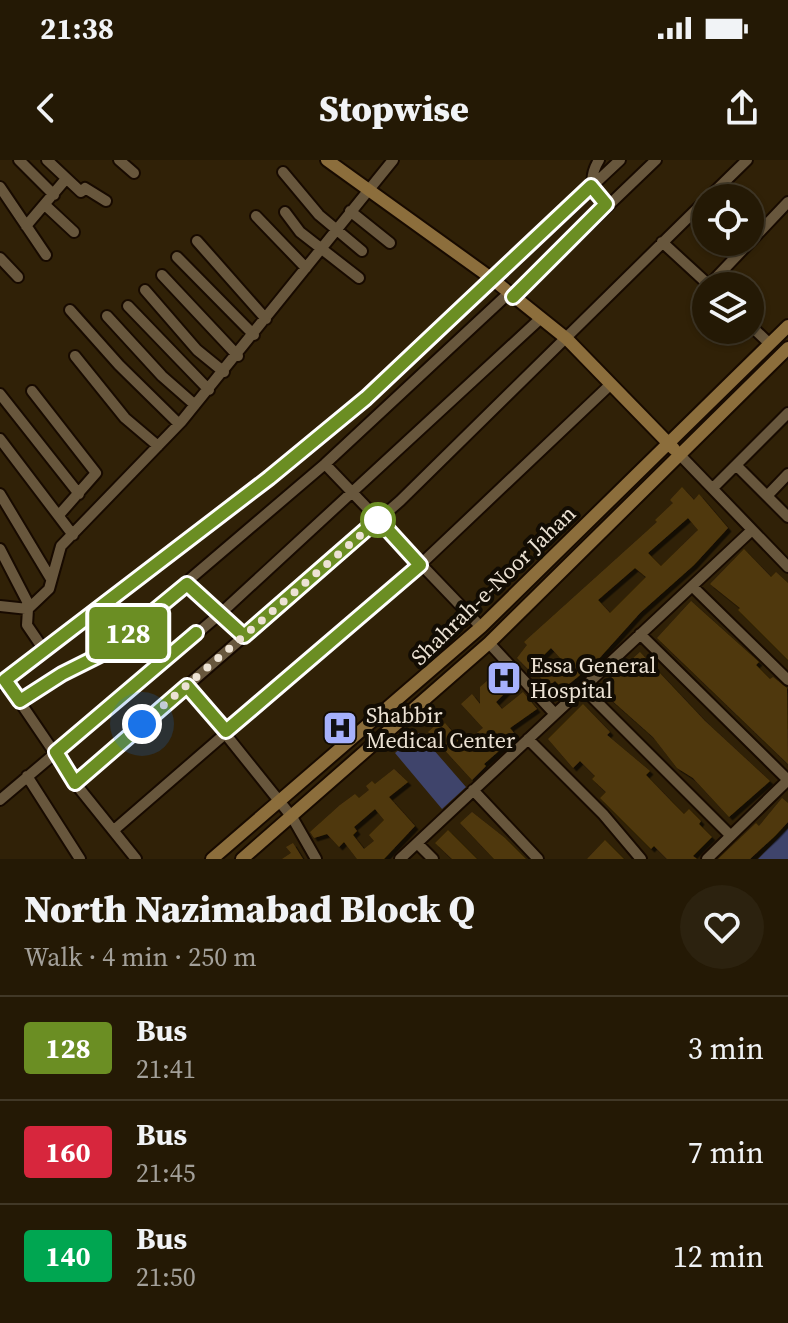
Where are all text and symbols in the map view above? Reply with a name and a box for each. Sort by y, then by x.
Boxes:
text: 21:38 [40,8,114,49]
text: Stopwise [319,84,469,133]
icon: back [24,86,68,130]
icon: share [720,86,764,130]
map controls [692,184,764,344]
button: locate [692,184,764,256]
button: layers [692,272,764,344]
street label: Shahrah-e-Noor Jahan [404,498,582,672]
unlabelled marker [361,503,395,537]
line badge: 128 [82,607,174,659]
text: 128 [105,614,151,652]
place label: Essa General Hospital [530,650,656,705]
hospital icon: Essa General Hospital [485,659,523,697]
place label: Shabbir Medical Center [366,700,516,755]
your location [122,704,162,744]
hospital icon: Shabbir Medical Center [321,709,359,747]
text: North Nazimabad Block Q [24,883,475,935]
button: heart [680,885,764,969]
text: Walk · 4 min · 250 m [24,939,257,975]
text: Bus [136,1010,187,1051]
text: 3 min [688,1028,764,1069]
text: 128 [45,1029,91,1067]
text: 21:41 [136,1051,196,1087]
text: Bus [136,1114,187,1155]
text: 7 min [688,1132,764,1173]
text: 160 [45,1133,91,1171]
text: 21:45 [136,1155,196,1191]
text: Bus [136,1218,187,1259]
text: 12 min [673,1236,764,1277]
text: 140 [45,1237,91,1275]
text: 21:50 [136,1259,196,1295]

